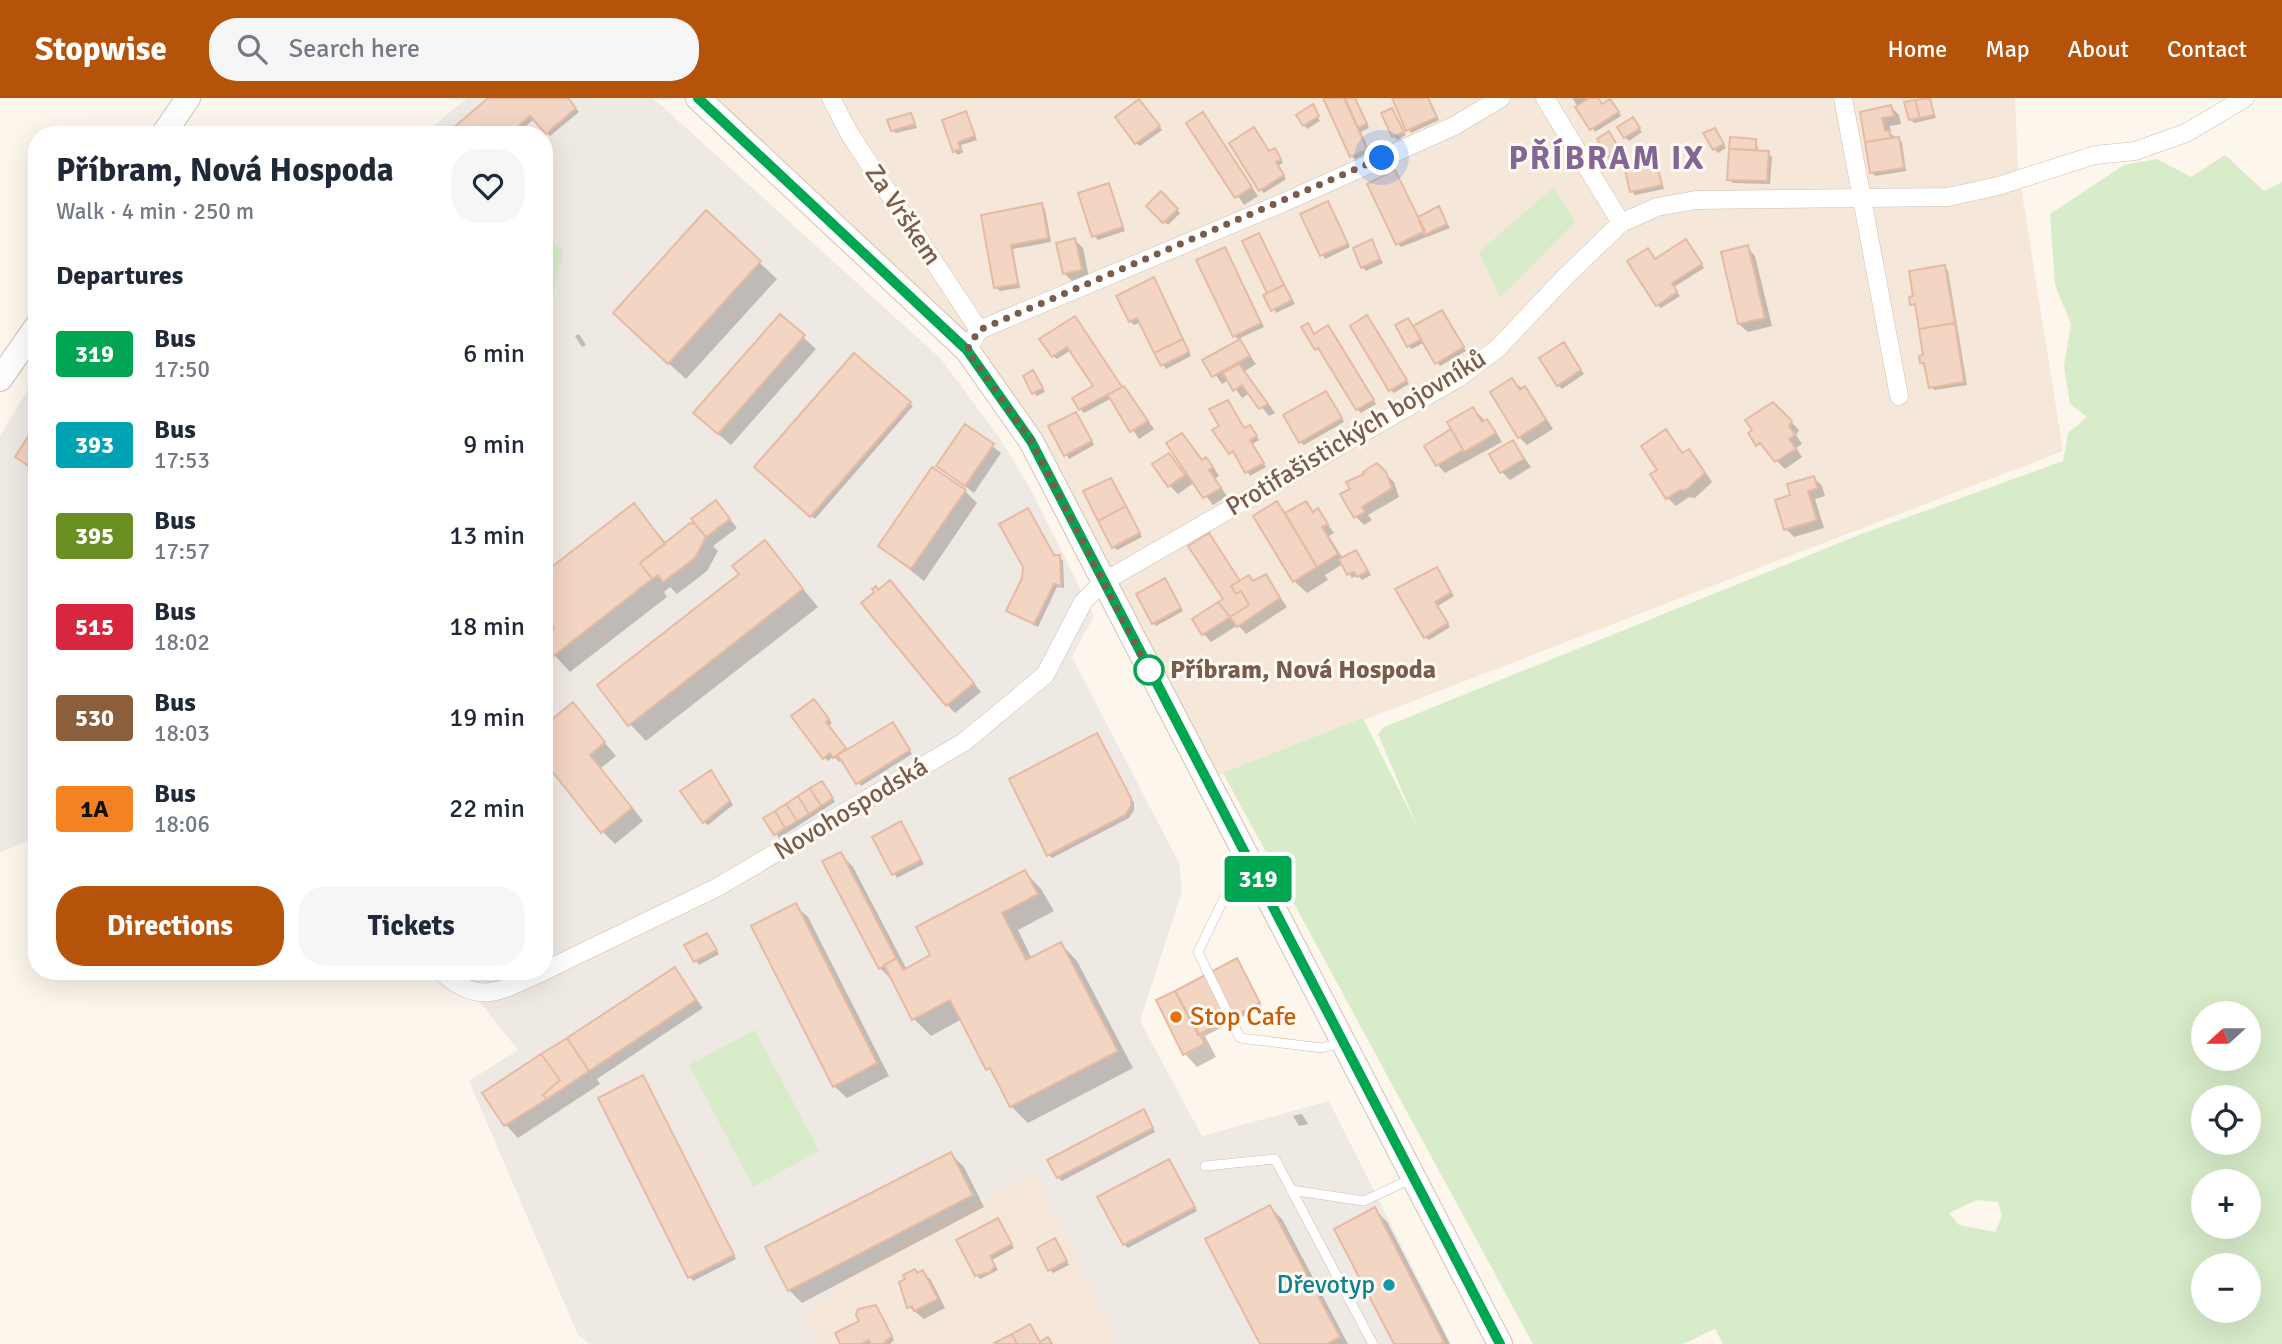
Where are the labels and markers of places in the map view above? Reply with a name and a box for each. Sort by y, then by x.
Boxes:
place label: Příbram, Nová Hospoda [1170,654,1436,686]
marker: Příbram, Nová Hospoda [1134,655,1164,685]
place label: Stop Cafe [1190,1001,1297,1033]
marker: Stop Cafe [1168,1009,1184,1025]
place label: Dřevotyp [1276,1269,1375,1301]
marker: Dřevotyp [1381,1277,1397,1293]

